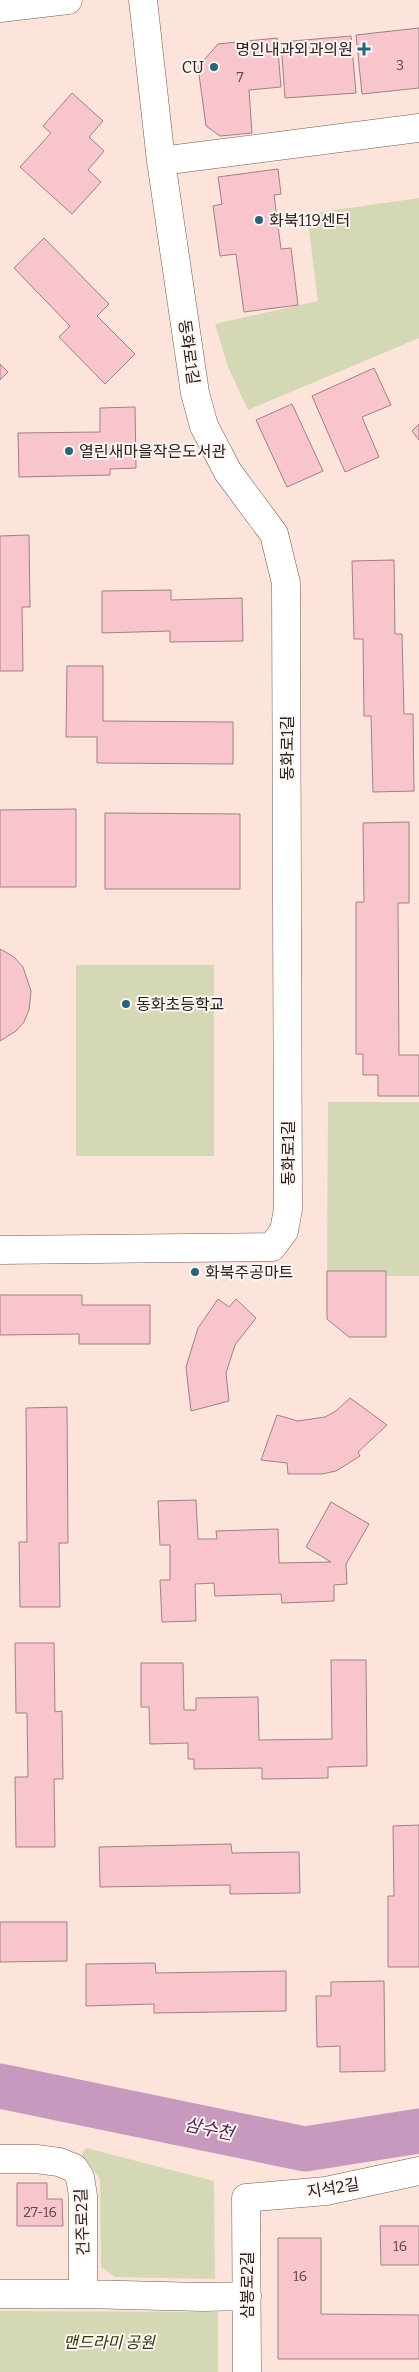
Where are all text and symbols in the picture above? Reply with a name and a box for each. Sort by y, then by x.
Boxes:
place label: 명인내과외과의원 [235,40,353,59]
marker: 명인내과외과의원 [357,42,371,56]
house number: 3 [396,57,404,74]
place label: CU [182,58,204,77]
marker: CU [208,61,220,73]
house number: 7 [236,69,244,86]
place label: 화북119센터 [269,211,350,230]
marker: 화북119센터 [253,214,265,226]
street label: 동화로1길 [175,318,203,386]
place label: 열린새마을작은도서관 [79,442,226,461]
marker: 열린새마을작은도서관 [63,445,75,457]
street label: 동화로1길 [278,715,297,781]
place label: 동화초등학교 [136,995,224,1014]
marker: 동화초등학교 [120,998,132,1010]
street label: 동화로1길 [279,1120,298,1186]
place label: 화북주공마트 [205,1263,293,1282]
marker: 화북주공마트 [189,1266,201,1278]
water label: 삼수천 [182,2113,238,2145]
street label: 지석2길 [305,2174,361,2202]
street label: 건주로2길 [71,2188,93,2256]
house number: 27-16 [23,2204,57,2221]
house number: 16 [393,2238,407,2255]
street label: 삼봉로2길 [238,2251,257,2319]
house number: 16 [293,2268,307,2285]
park label: 맨드라미 공원 [63,2333,156,2352]

